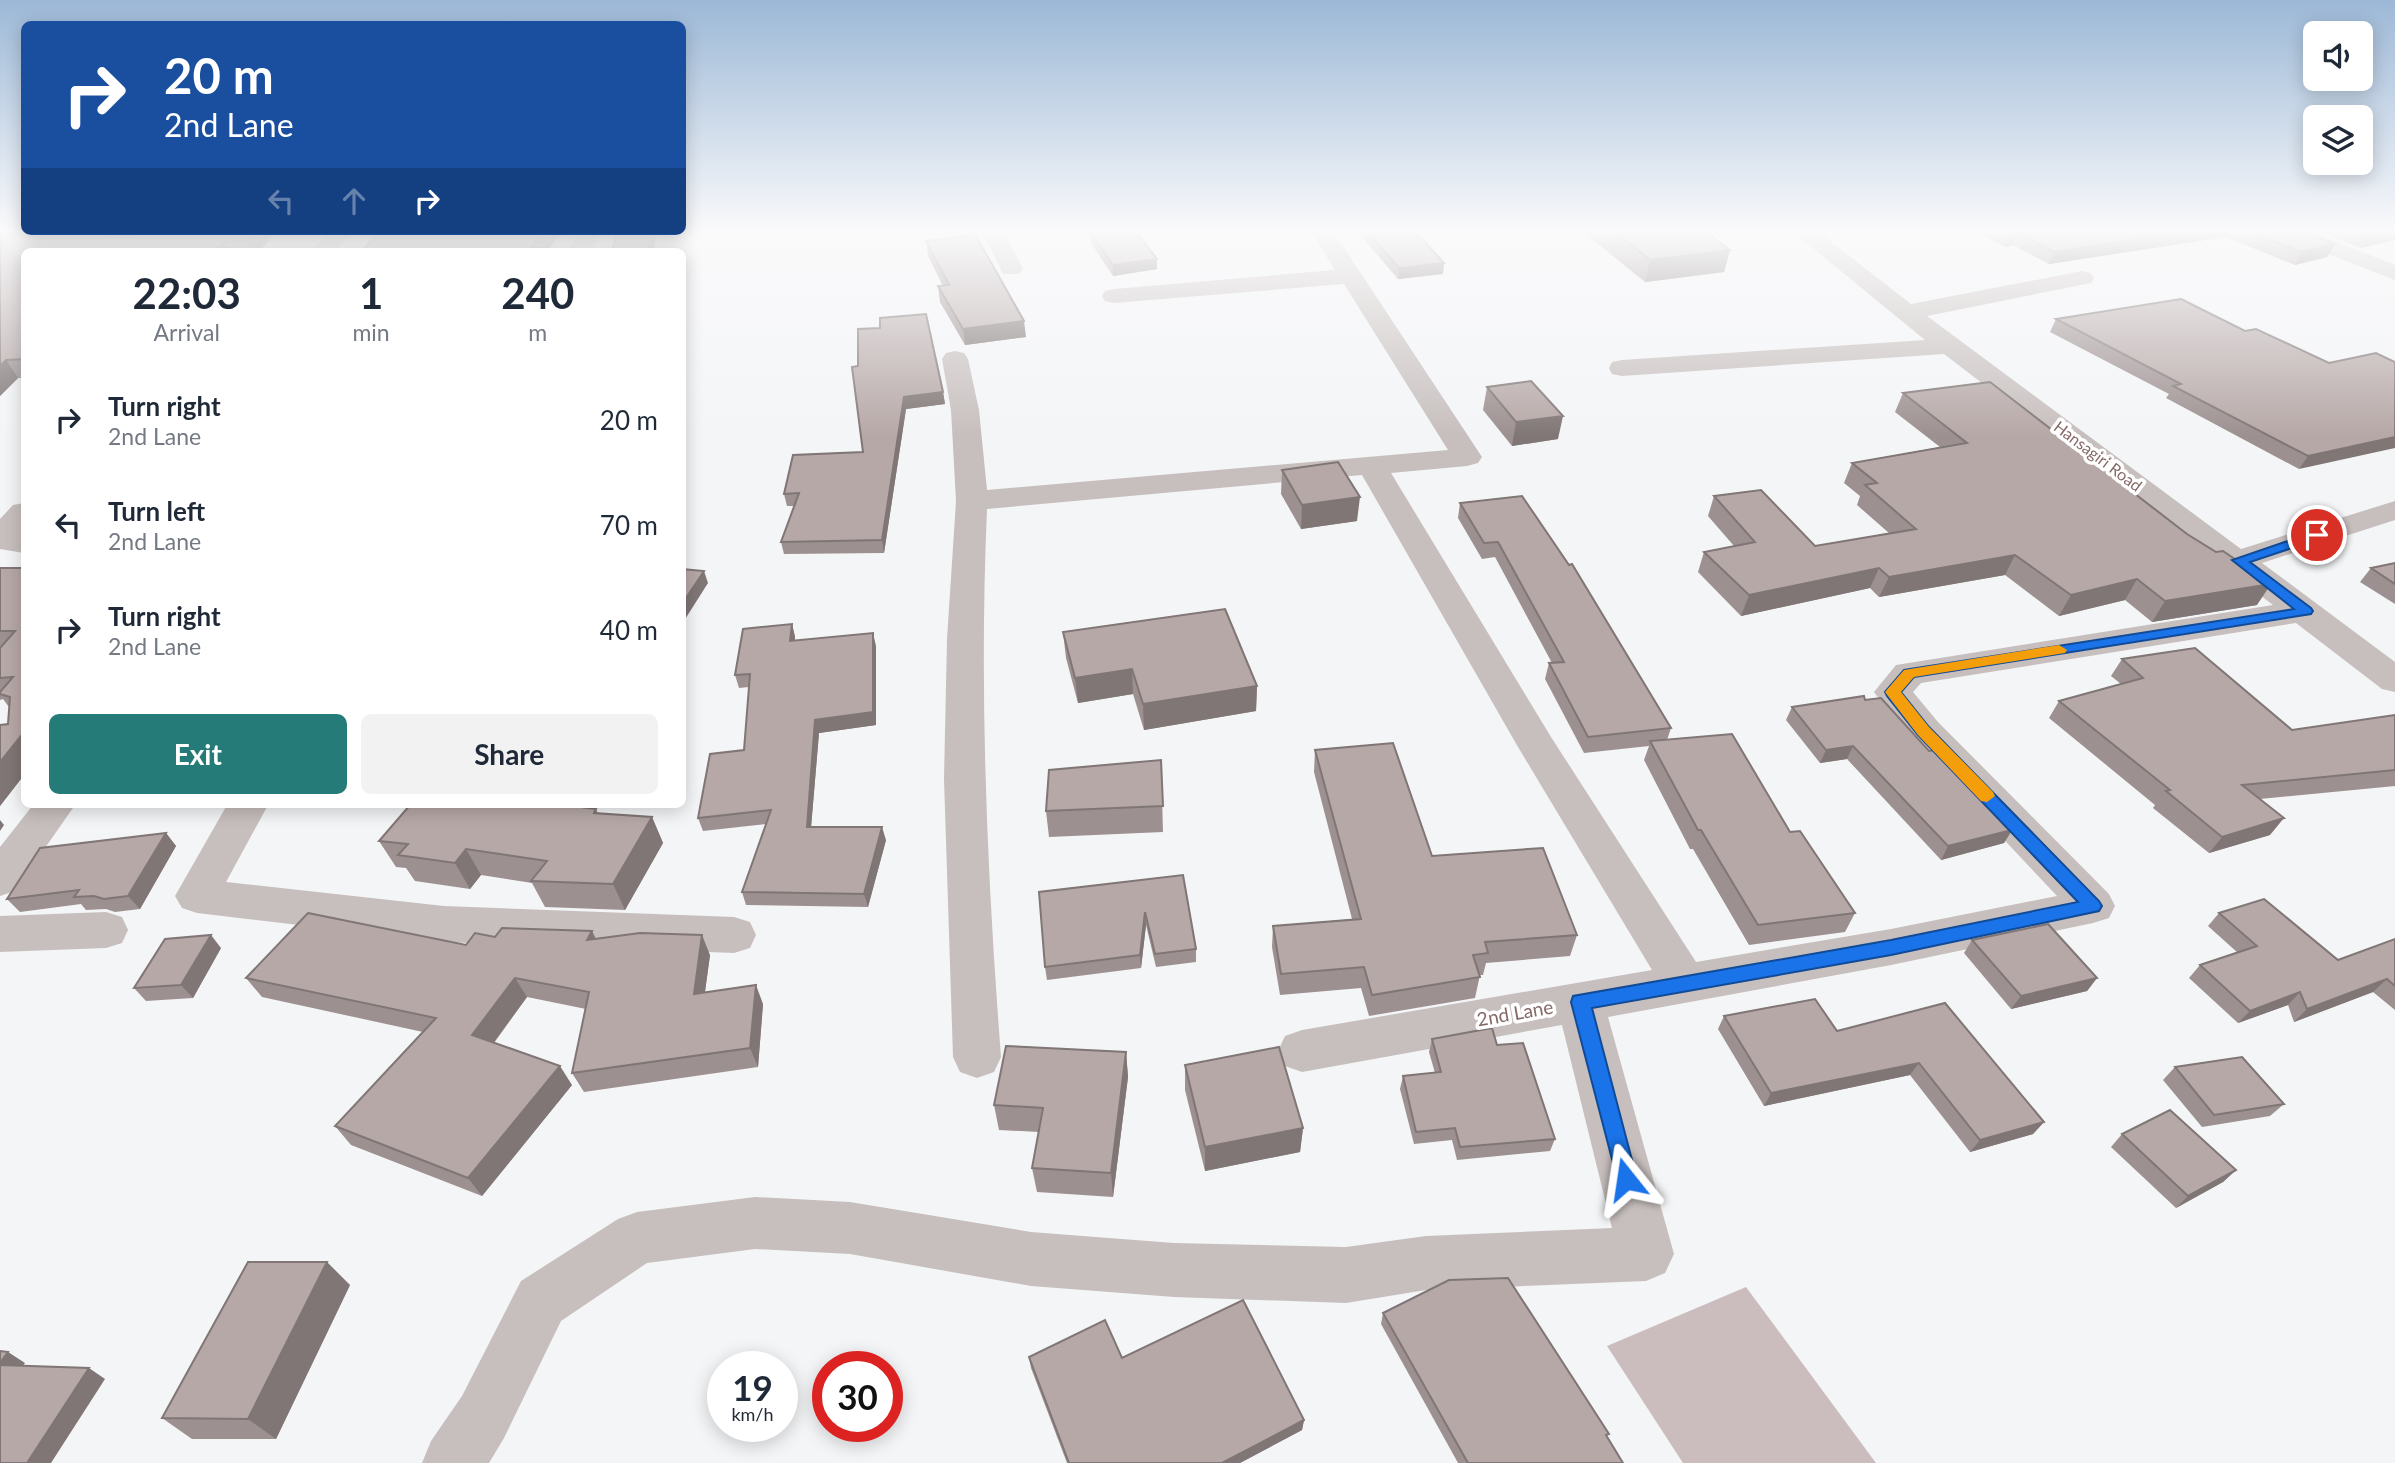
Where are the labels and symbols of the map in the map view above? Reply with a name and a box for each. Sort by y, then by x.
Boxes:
street label: Hansagiri Road [2051,416,2146,495]
pin [2287,505,2347,565]
street label: 2nd Lane [1475,994,1555,1031]
position arrow [1589,1142,1663,1216]
speed limit sign: 30 [812,1351,903,1442]

